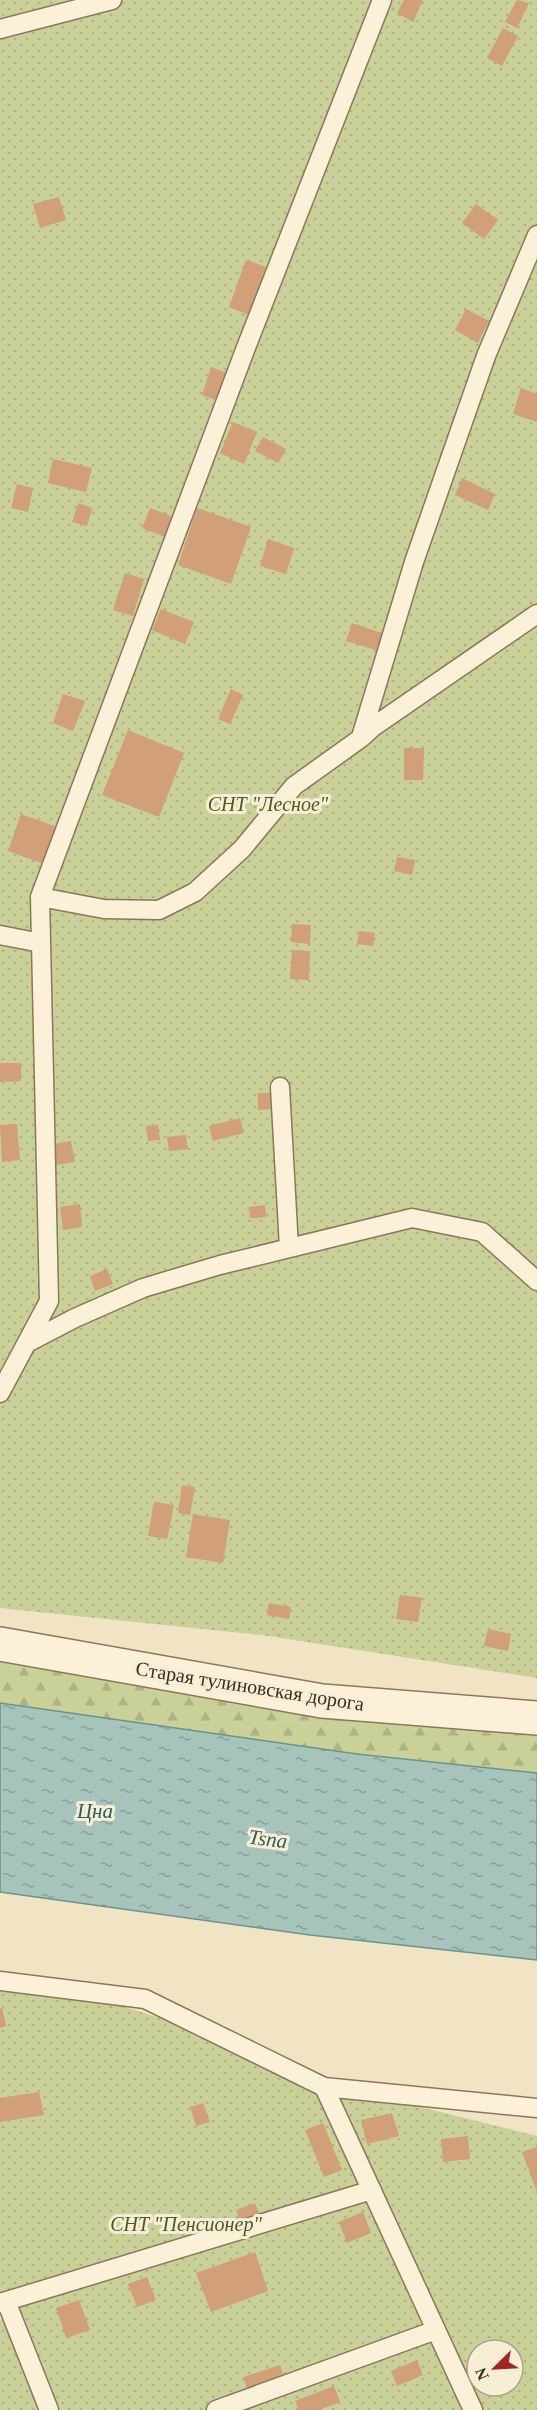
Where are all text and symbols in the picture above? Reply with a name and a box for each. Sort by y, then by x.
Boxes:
park label: СНТ "Лесное" [208,793,329,815]
street label: Старая тулиновская дорога [134,1657,366,1716]
water label: Цна [76,1799,113,1823]
water label: Tsna [247,1825,289,1853]
park label: СНТ "Пенсионер" [110,2213,262,2236]
north arrow [465,2338,525,2398]
text: N [471,2365,492,2383]

